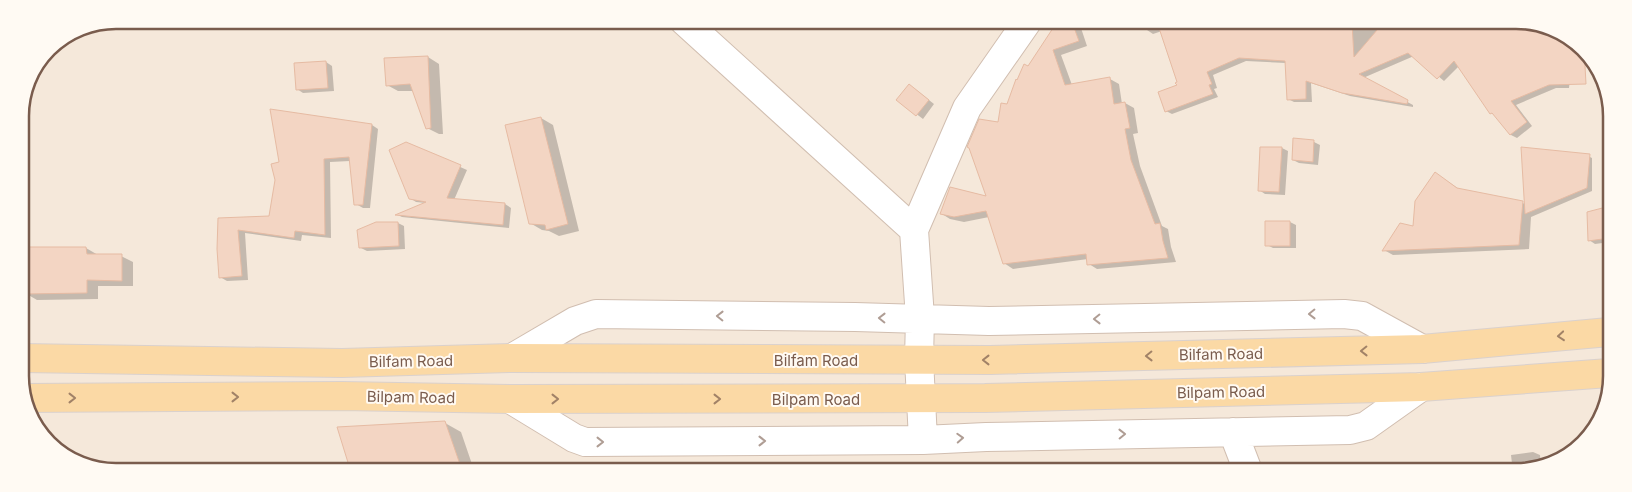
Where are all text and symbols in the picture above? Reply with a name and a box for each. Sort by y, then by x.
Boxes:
one-way arrow [1308,309,1316,319]
one-way arrow [716,311,724,321]
one-way arrow [878,313,886,323]
one-way arrow [1093,313,1101,324]
one-way arrow [1556,331,1564,342]
street label: Bilfam Road [1179,344,1263,364]
one-way arrow [1359,345,1367,356]
street label: Bilfam Road [369,351,453,371]
street label: Bilfam Road [774,351,858,370]
one-way arrow [1144,351,1152,361]
one-way arrow [982,355,990,365]
street label: Bilpam Road [1177,382,1265,402]
street label: Bilpam Road [367,387,455,407]
street label: Bilpam Road [772,390,860,409]
one-way arrow [68,392,76,403]
one-way arrow [231,392,239,402]
one-way arrow [551,394,559,404]
one-way arrow [714,394,721,404]
one-way arrow [1118,429,1126,439]
one-way arrow [956,433,964,443]
one-way arrow [758,436,766,446]
one-way arrow [596,437,604,447]

